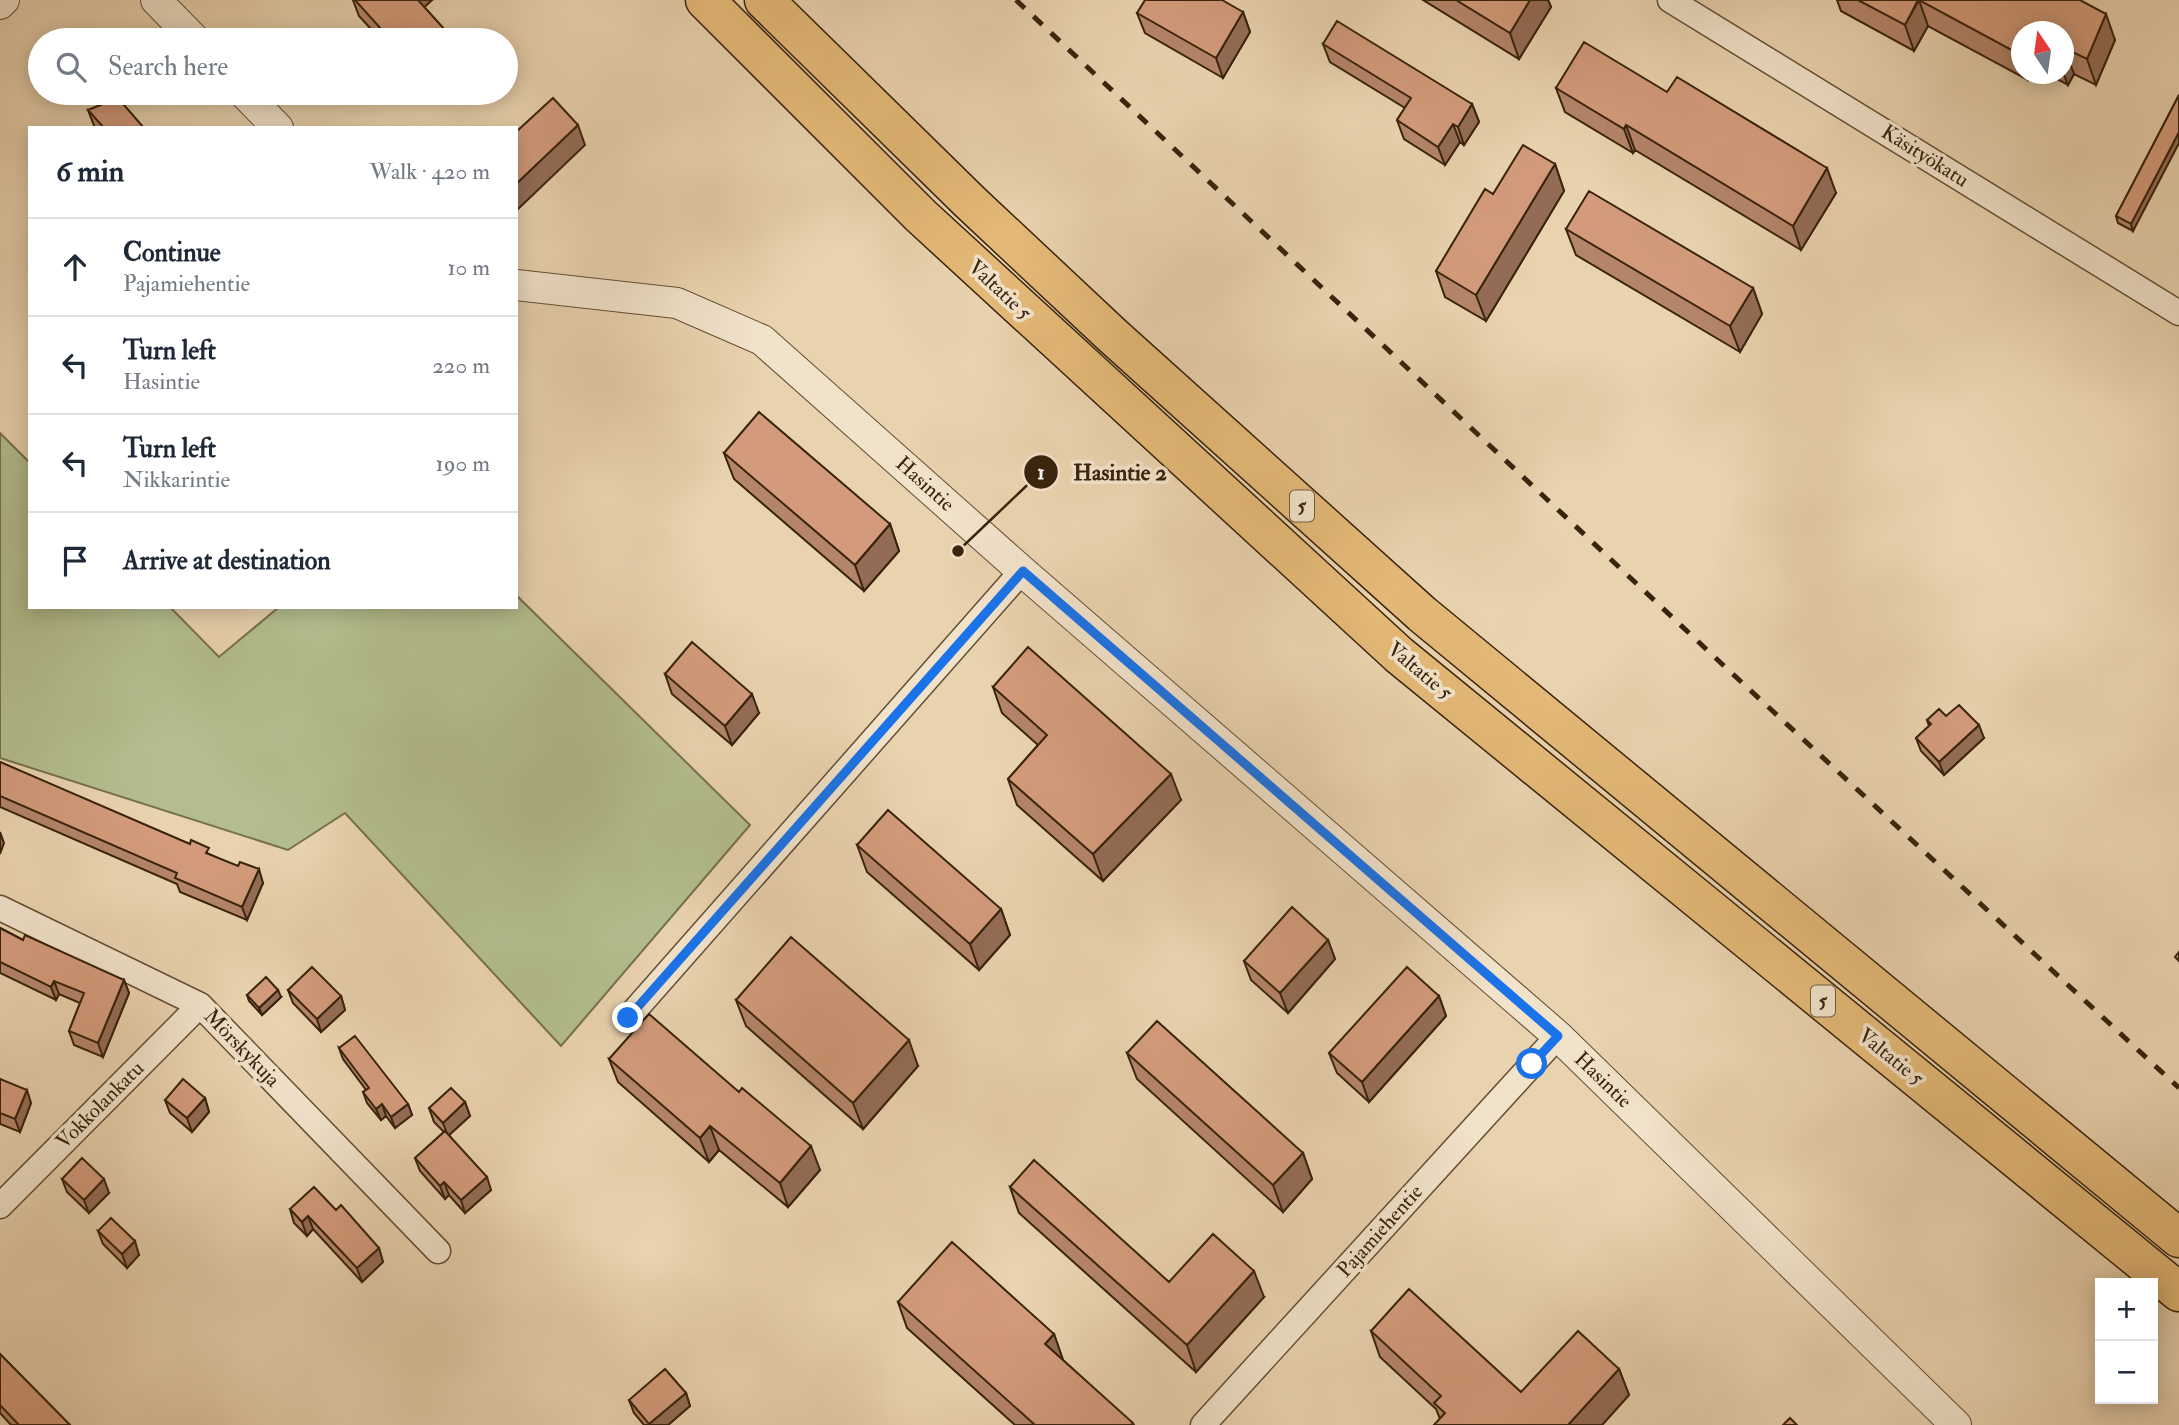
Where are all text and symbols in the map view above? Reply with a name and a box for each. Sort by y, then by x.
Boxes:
north arrow [2011,21,2074,84]
search box [28,28,518,105]
icon: search [52,48,90,86]
text: Search here [108,51,228,83]
street label: Käsityökatu [1876,119,1974,193]
text: 6 min [56,153,124,190]
text: Walk · 420 m [370,157,490,186]
text: Continue [123,237,221,269]
icon: ahead [56,248,94,286]
text: 10 m [447,253,490,282]
street label: Valtatie 5 [963,254,1038,327]
text: Pajamiehentie [123,269,250,298]
text: Turn left [123,335,216,367]
icon: left [56,346,94,384]
text: 220 m [432,351,490,380]
text: Hasintie [123,367,200,396]
text: Turn left [123,433,216,465]
icon: left [56,444,94,482]
text: 190 m [436,449,490,478]
street label: Hasintie [890,450,960,518]
callout: Hasintie 2 [1024,450,1180,494]
text: Hasintie 2 [1073,458,1167,487]
text: 1 [1037,459,1045,486]
text: Nikkarintie [123,465,230,494]
road number: 5 [1290,491,1314,522]
icon: arrive [56,542,94,580]
text: Arrive at destination [123,545,331,577]
street label: Valtatie 5 [1382,636,1459,707]
road number: 5 [1811,986,1835,1016]
route end [612,1002,643,1033]
street label: Mörskykuja [198,1003,286,1093]
street label: Valtatie 5 [1853,1022,1930,1092]
street label: Hasintie [1568,1046,1638,1114]
route start [1516,1048,1547,1079]
street label: Vokkolankatu [50,1055,150,1155]
street label: Pajamiehentie [1331,1179,1429,1283]
map controls [2095,1278,2158,1404]
button: + [2095,1278,2158,1341]
button: − [2095,1341,2158,1404]

